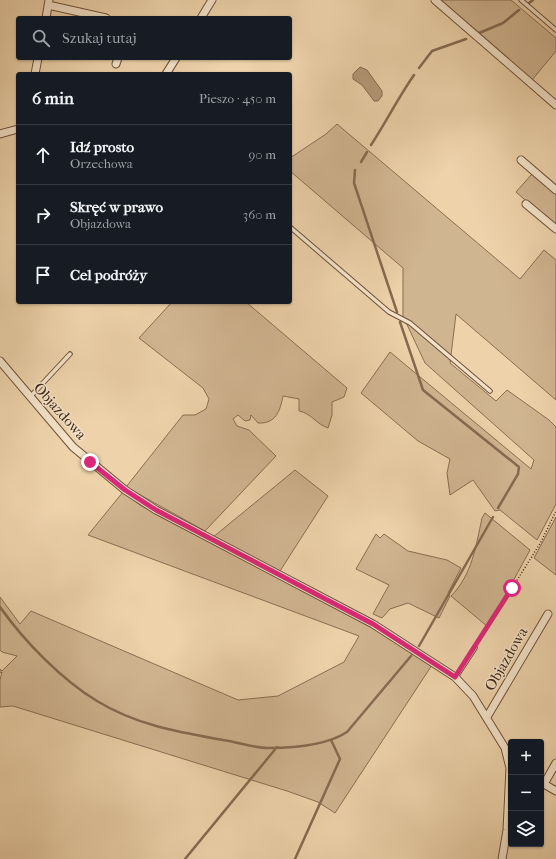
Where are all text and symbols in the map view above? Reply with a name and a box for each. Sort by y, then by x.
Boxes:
search box [16,16,292,60]
icon: search [30,27,52,49]
text: Szukaj tutaj [62,29,136,47]
text: 6 min [32,88,74,108]
text: Pieszo · 450 m [199,91,276,106]
text: Idź prosto [70,138,134,156]
icon: ahead [32,144,54,166]
text: 90 m [248,147,276,162]
text: Orzechowa [70,156,133,171]
text: Skręć w prawo [70,198,163,216]
icon: right [32,204,54,226]
text: 360 m [243,207,276,222]
text: Objazdowa [70,216,131,231]
icon: arrive [32,264,54,286]
text: Cel podróży [70,266,147,284]
street label: Objazdowa [30,379,91,444]
route end [81,453,99,471]
route start [503,579,521,597]
street label: Objazdowa [481,623,532,694]
map controls [508,739,544,847]
button: + [508,739,544,775]
button: − [508,775,544,811]
button: layers [508,811,544,847]

